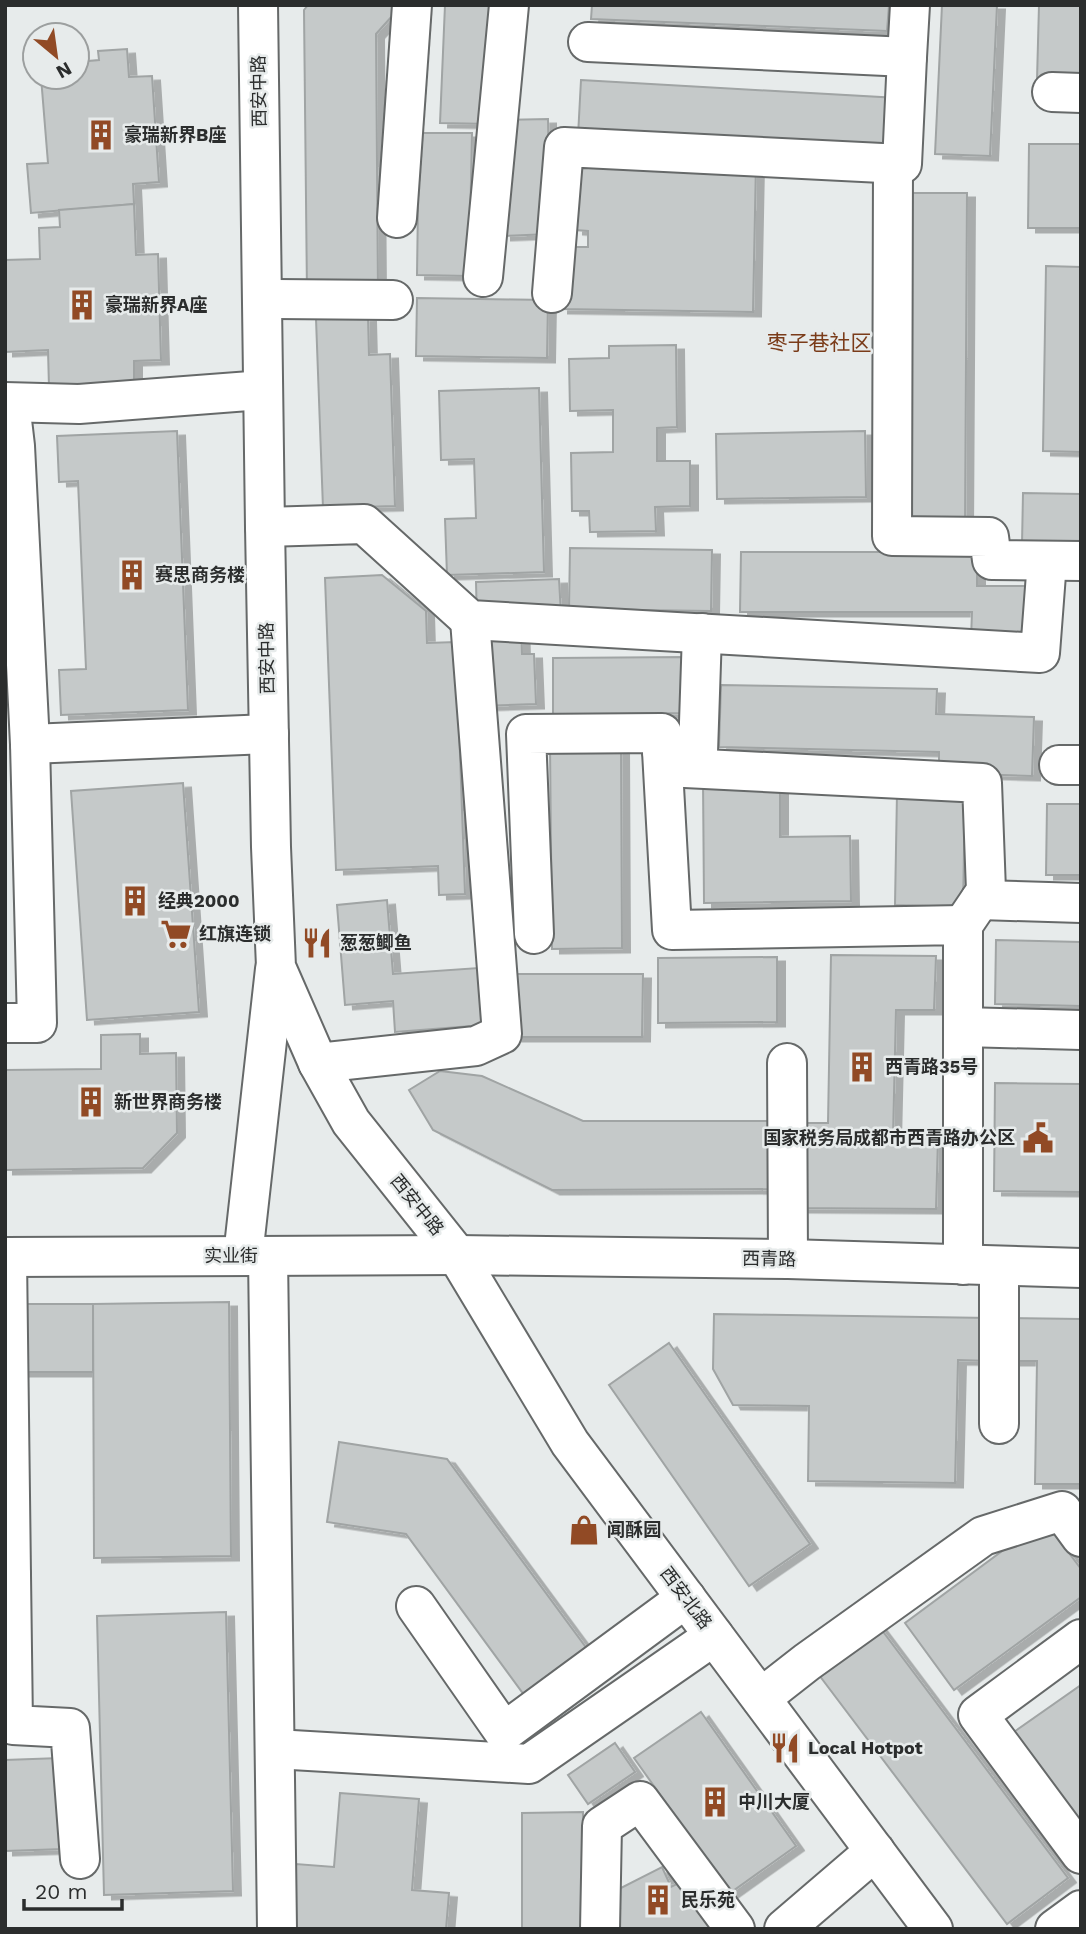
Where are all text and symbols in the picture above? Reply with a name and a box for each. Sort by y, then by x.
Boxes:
north arrow [21,21,91,91]
street label: 西安中路 [247,55,270,127]
text: N [52,57,76,84]
building icon: 豪瑞新界B座 [84,118,118,152]
place label: 豪瑞新界B座 [124,124,226,145]
building icon: 豪瑞新界A座 [65,288,99,322]
place label: 豪瑞新界A座 [105,294,207,315]
district label: 枣子巷社区 [767,330,872,355]
building icon: 赛思商务楼 [115,558,149,592]
place label: 赛思商务楼 [155,564,245,585]
street label: 西安中路 [255,622,278,694]
building icon: 经典2000 [118,884,152,918]
place label: 经典2000 [158,890,240,911]
supermarket icon: 红旗连锁 [159,917,193,951]
place label: 红旗连锁 [199,923,271,944]
restaurant icon: 葱葱鲫鱼 [300,926,334,960]
place label: 葱葱鲫鱼 [340,932,412,953]
building icon: 西青路35号 [845,1050,879,1084]
place label: 西青路35号 [885,1056,978,1077]
building icon: 新世界商务楼 [74,1085,108,1119]
place label: 新世界商务楼 [114,1091,222,1112]
public building icon: 国家税务局成都市西青路办公区 [1021,1121,1055,1155]
place label: 国家税务局成都市西青路办公区 [763,1127,1015,1148]
street label: 西安中路 [387,1170,448,1239]
street label: 实业街 [204,1245,258,1266]
street label: 西青路 [742,1248,796,1269]
shop icon: 闻酥园 [567,1513,601,1547]
place label: 闻酥园 [607,1519,661,1540]
street label: 西安北路 [656,1563,716,1633]
restaurant icon: Local Hotpot [768,1731,802,1765]
place label: Local Hotpot [808,1737,923,1758]
building icon: 中川大厦 [698,1785,732,1819]
place label: 中川大厦 [738,1791,810,1812]
scale bar [24,1868,122,1912]
text: 20 m [35,1879,87,1904]
building icon: 民乐苑 [641,1883,675,1917]
place label: 民乐苑 [681,1889,735,1910]

